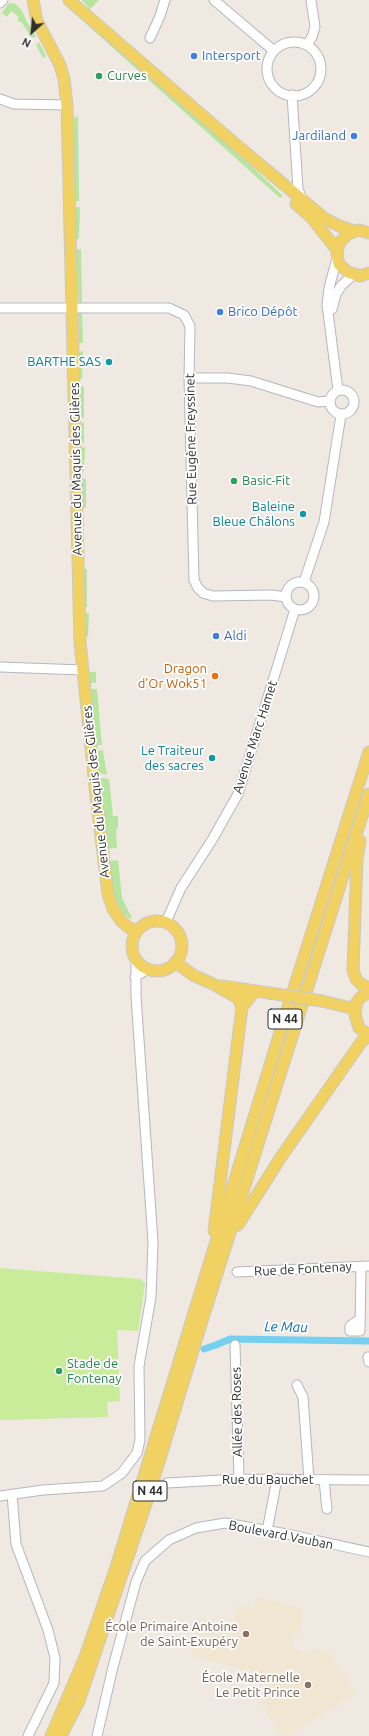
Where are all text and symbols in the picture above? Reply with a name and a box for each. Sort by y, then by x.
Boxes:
north arrow [12,12,52,52]
text: N [20,35,33,50]
place label: Intersport [202,48,261,64]
marker: Intersport [189,51,199,61]
place label: Curves [107,68,147,84]
marker: Curves [94,71,104,81]
place label: Jardiland [292,128,346,144]
marker: Jardiland [349,131,359,141]
place label: Brico Dépôt [228,304,298,320]
marker: Brico Dépôt [215,307,225,317]
place label: BARTHE SAS [27,354,101,370]
marker: BARTHE SAS [104,357,114,367]
street label: Rue Eugène Freyssinet [182,373,200,505]
street label: Avenue du Maquis des Glières [67,382,85,556]
place label: Basic-Fit [242,473,290,489]
marker: Basic-Fit [229,476,239,486]
place label: Baleine Bleue Châlons [212,499,295,530]
marker: Baleine Bleue Châlons [298,509,308,519]
place label: Aldi [224,628,247,644]
marker: Aldi [211,631,221,641]
place label: Dragon d'Or Wok51 [138,661,207,692]
marker: Dragon d'Or Wok51 [210,671,220,681]
street label: Avenue Marc Hamet [229,679,281,795]
street label: Avenue du Maquis des Glières [79,705,113,879]
place label: Le Traiteur des sacres [141,743,204,774]
marker: Le Traiteur des sacres [207,753,217,763]
road number: N 44 [268,1009,302,1029]
street label: Rue de Fontenay [254,1259,352,1279]
water label: Le Mau [264,1318,308,1336]
place label: Stade de Fontenay [67,1356,121,1387]
marker: Stade de Fontenay [54,1366,64,1376]
street label: Allée des Roses [228,1367,246,1457]
street label: Rue du Bauchet [222,1472,314,1488]
road number: N 44 [133,1481,167,1501]
street label: Boulevard Vauban [227,1517,335,1553]
place label: École Primaire Antoine de Saint-Exupéry [105,1619,238,1650]
marker: École Primaire Antoine de Saint-Exupéry [241,1629,251,1639]
place label: École Maternelle Le Petit Prince [202,1670,300,1701]
marker: École Maternelle Le Petit Prince [303,1680,313,1690]

